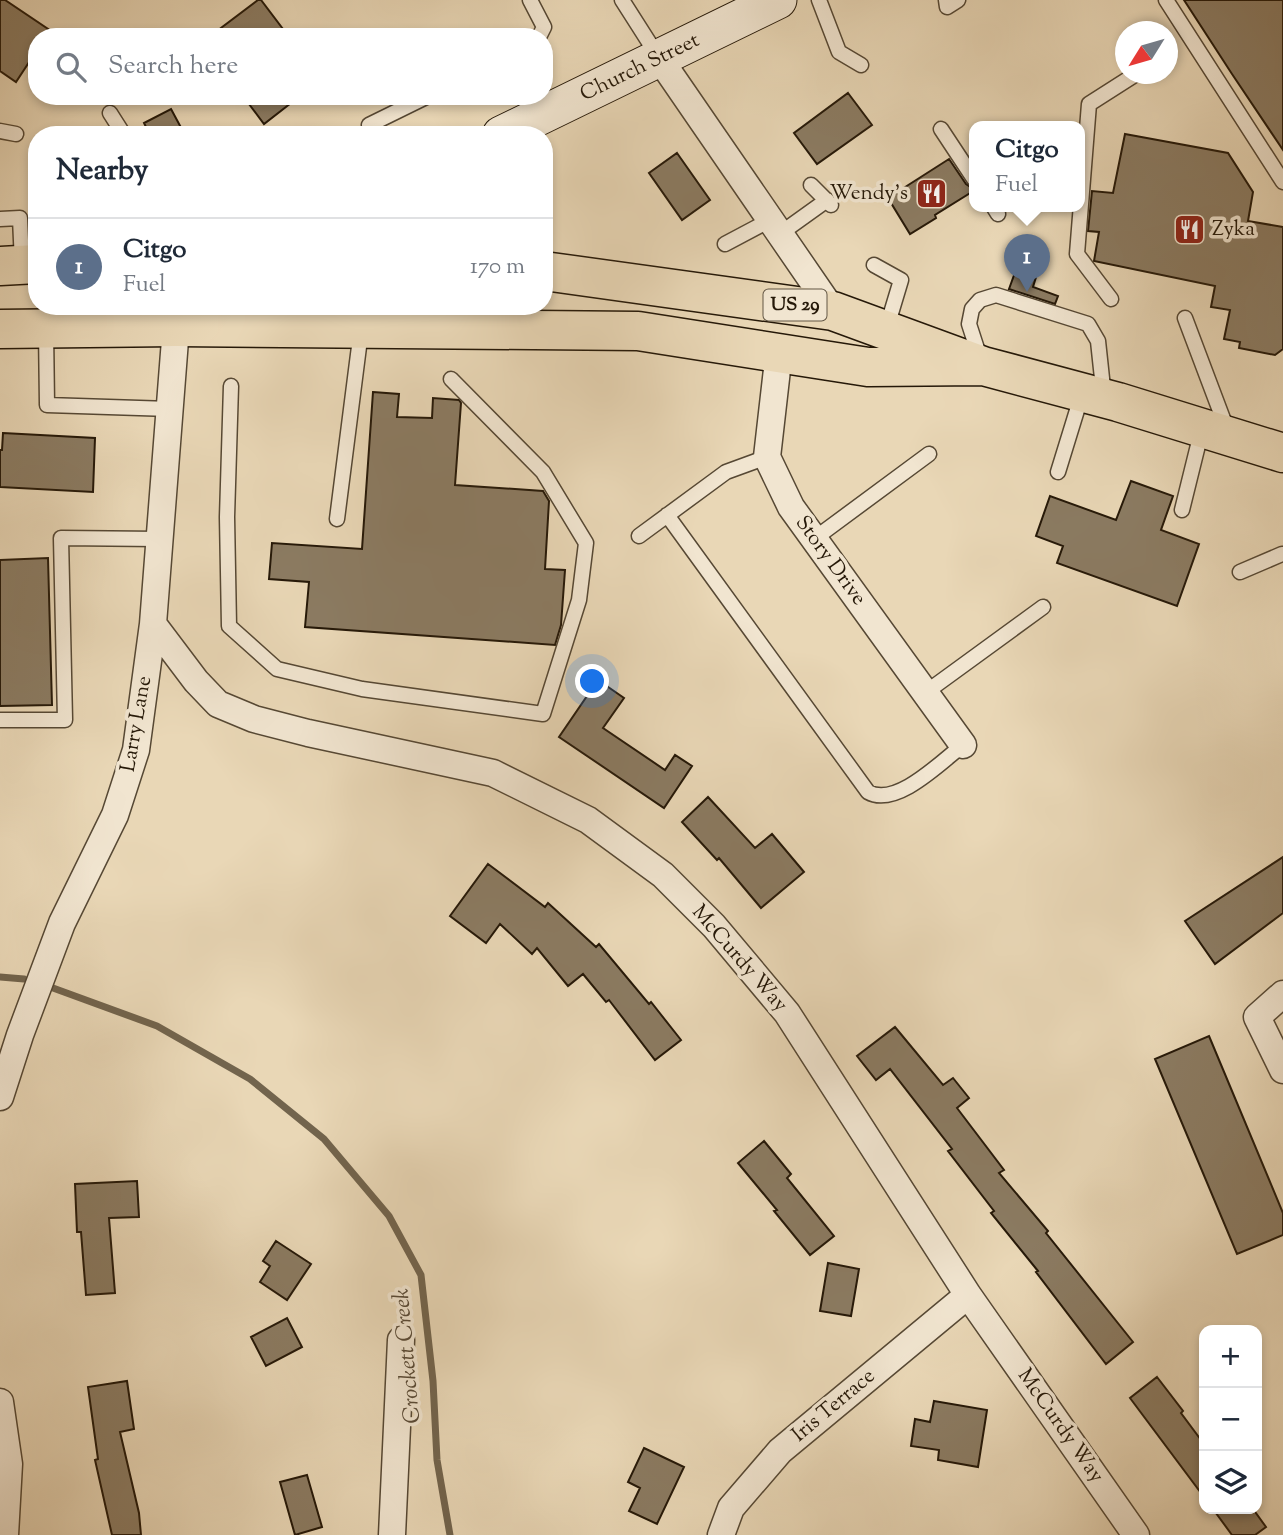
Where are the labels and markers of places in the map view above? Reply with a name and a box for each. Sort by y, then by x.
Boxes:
restaurant icon: Wendy's [914,177,948,211]
place label: Wendy's [829,179,908,209]
restaurant icon: Zyka [1172,213,1206,247]
place label: Zyka [1212,215,1255,245]
pin: 1 [1004,234,1050,292]

